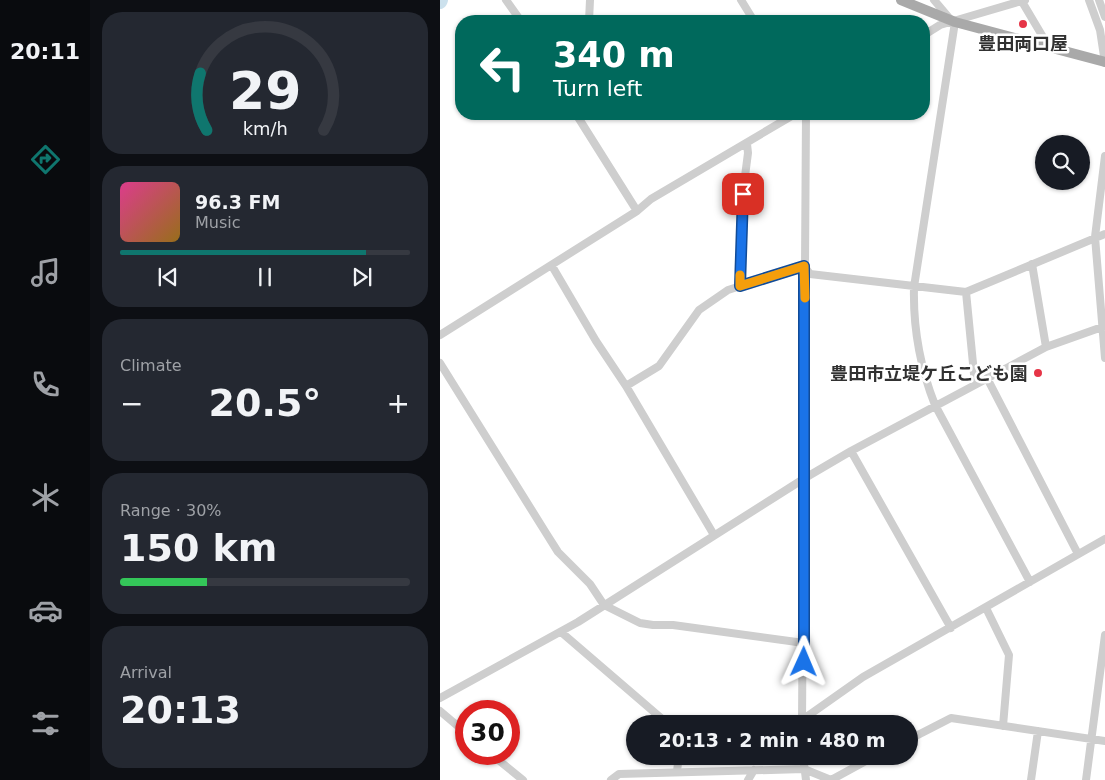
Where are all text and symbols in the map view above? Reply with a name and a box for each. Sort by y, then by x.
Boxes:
marker: 豊田両口屋 [1017,18,1029,30]
place label: 豊田両口屋 [978,33,1068,54]
icon: left [470,35,535,100]
text: 340 m [553,35,675,75]
text: 20:11 [10,39,80,64]
text: 29 [229,61,301,121]
text: Turn left [553,76,642,101]
text: km/h [242,118,288,139]
map controls [1035,135,1090,190]
button: search [1035,135,1090,190]
icon: directions [28,142,63,177]
pin [722,173,764,215]
icon: arrive [729,180,757,208]
text: 96.3 FM [195,191,280,213]
text: Music [195,213,241,232]
icon: music [28,255,63,290]
icon: previous [154,263,182,291]
icon: pause [251,263,279,291]
icon: next [348,263,376,291]
text: Climate [120,356,182,375]
place label: 豊田市立堤ケ丘こども園 [830,363,1028,384]
icon: phone [28,367,63,402]
marker: 豊田市立堤ケ丘こども園 [1032,367,1044,379]
text: 20.5° [209,381,321,425]
text: − [120,387,143,420]
text: + [387,387,410,420]
icon: climate [28,480,63,515]
text: Range · 30% [120,501,222,520]
text: 150 km [120,526,277,570]
icon: car [28,593,63,628]
position arrow [777,635,829,687]
text: Arrival [120,663,172,682]
text: 20:13 [120,688,241,732]
speed limit sign: 30 [455,700,520,765]
icon: filters [28,706,63,741]
text: 20:13 · 2 min · 480 m [658,729,886,751]

